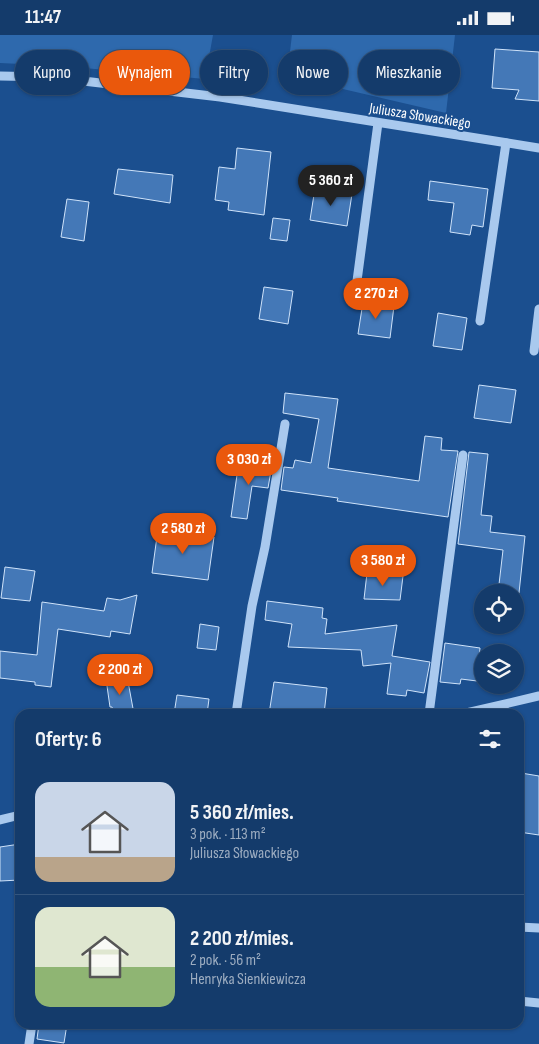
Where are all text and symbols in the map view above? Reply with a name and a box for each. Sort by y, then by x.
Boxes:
text: 11:47 [25,6,61,29]
chip: Kupno [15,50,89,95]
chip: Wynajem [99,50,190,95]
chip: Filtry [200,50,268,95]
chip: Nowe [278,50,348,95]
chip: Mieszkanie [358,50,460,95]
street label: Juliusza Słowackiego [367,98,472,133]
pin: 5 360 zł [279,165,383,207]
text: 5 360 zł [309,171,353,190]
pin: 2 270 zł [324,277,428,320]
text: 2 270 zł [354,284,398,303]
pin: 3 030 zł [197,443,301,486]
text: 3 030 zł [227,450,271,469]
pin: 2 580 zł [131,513,235,555]
text: 2 580 zł [161,519,205,538]
pin: 3 580 zł [331,545,435,587]
text: 3 580 zł [361,551,405,570]
map controls [474,584,524,694]
button: locate [474,584,524,634]
button: layers [474,644,524,694]
pin: 2 200 zł [68,653,172,696]
text: 2 200 zł [98,660,142,679]
icon: filters [476,725,504,753]
text: Oferty: 6 [35,727,102,752]
text: 5 360 zł/mies. [190,800,294,825]
icon: home [75,802,135,862]
text: 3 pok. · 113 m² [190,825,266,844]
text: Juliusza Słowackiego [190,844,299,863]
text: 2 200 zł/mies. [190,926,294,951]
icon: home [75,927,135,987]
text: 2 pok. · 56 m² [190,951,261,970]
text: Henryka Sienkiewicza [190,970,306,989]

